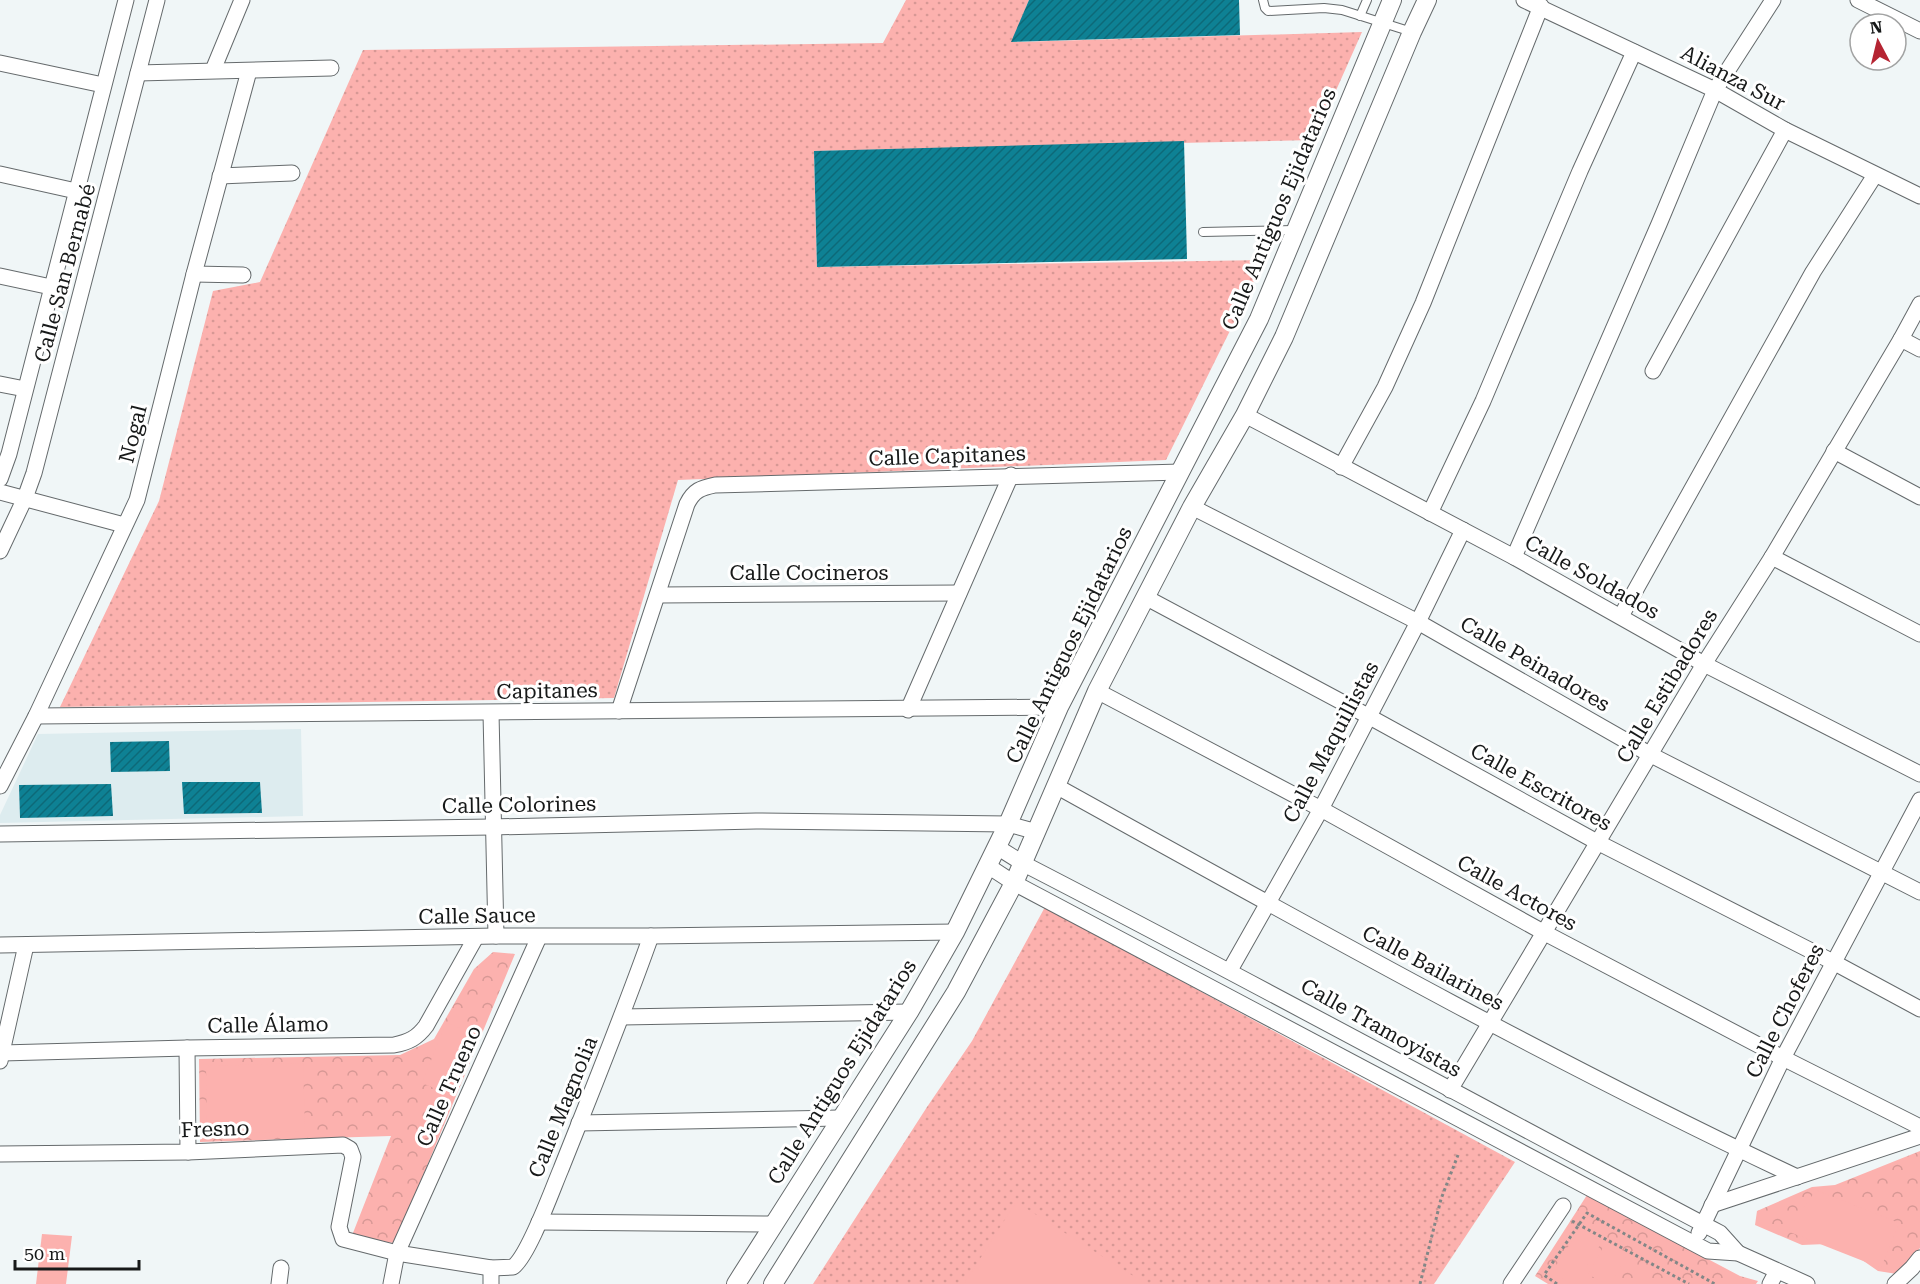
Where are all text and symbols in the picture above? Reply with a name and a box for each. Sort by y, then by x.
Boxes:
north arrow [1848,12,1908,72]
text: N [1869,17,1884,38]
street label: Alianza Sur [1677,41,1790,116]
street label: Calle Antiguos Ejidatarios [1217,84,1341,334]
street label: Calle San Bernabé [30,181,100,365]
street label: Nogal [114,402,152,465]
street label: Calle Capitanes [868,441,1026,471]
street label: Calle Antiguos Ejidatarios [1001,523,1137,767]
street label: Calle Soldados [1521,530,1663,624]
street label: Calle Cocineros [729,561,889,585]
street label: Calle Estibadores [1612,605,1722,767]
street label: Calle Peinadores [1456,611,1614,717]
street label: Calle Maquillistas [1278,657,1384,827]
street label: Capitanes [496,678,598,704]
street label: Calle Escritores [1466,738,1616,836]
street label: Calle Colorines [442,792,596,818]
street label: Calle Actores [1453,850,1581,936]
street label: Calle Sauce [418,903,536,929]
street label: Calle Bailarines [1358,921,1508,1015]
street label: Calle Choferes [1741,940,1829,1082]
street label: Calle Antiguos Ejidatarios [763,955,921,1189]
street label: Calle Tramoyistas [1297,974,1465,1082]
street label: Calle Álamo [207,1011,329,1038]
street label: Calle Trueno [412,1022,486,1150]
street label: Calle Magnolia [524,1032,603,1181]
street label: Fresno [180,1116,250,1142]
scale bar [15,1233,140,1271]
text: 50 m [24,1243,65,1264]

